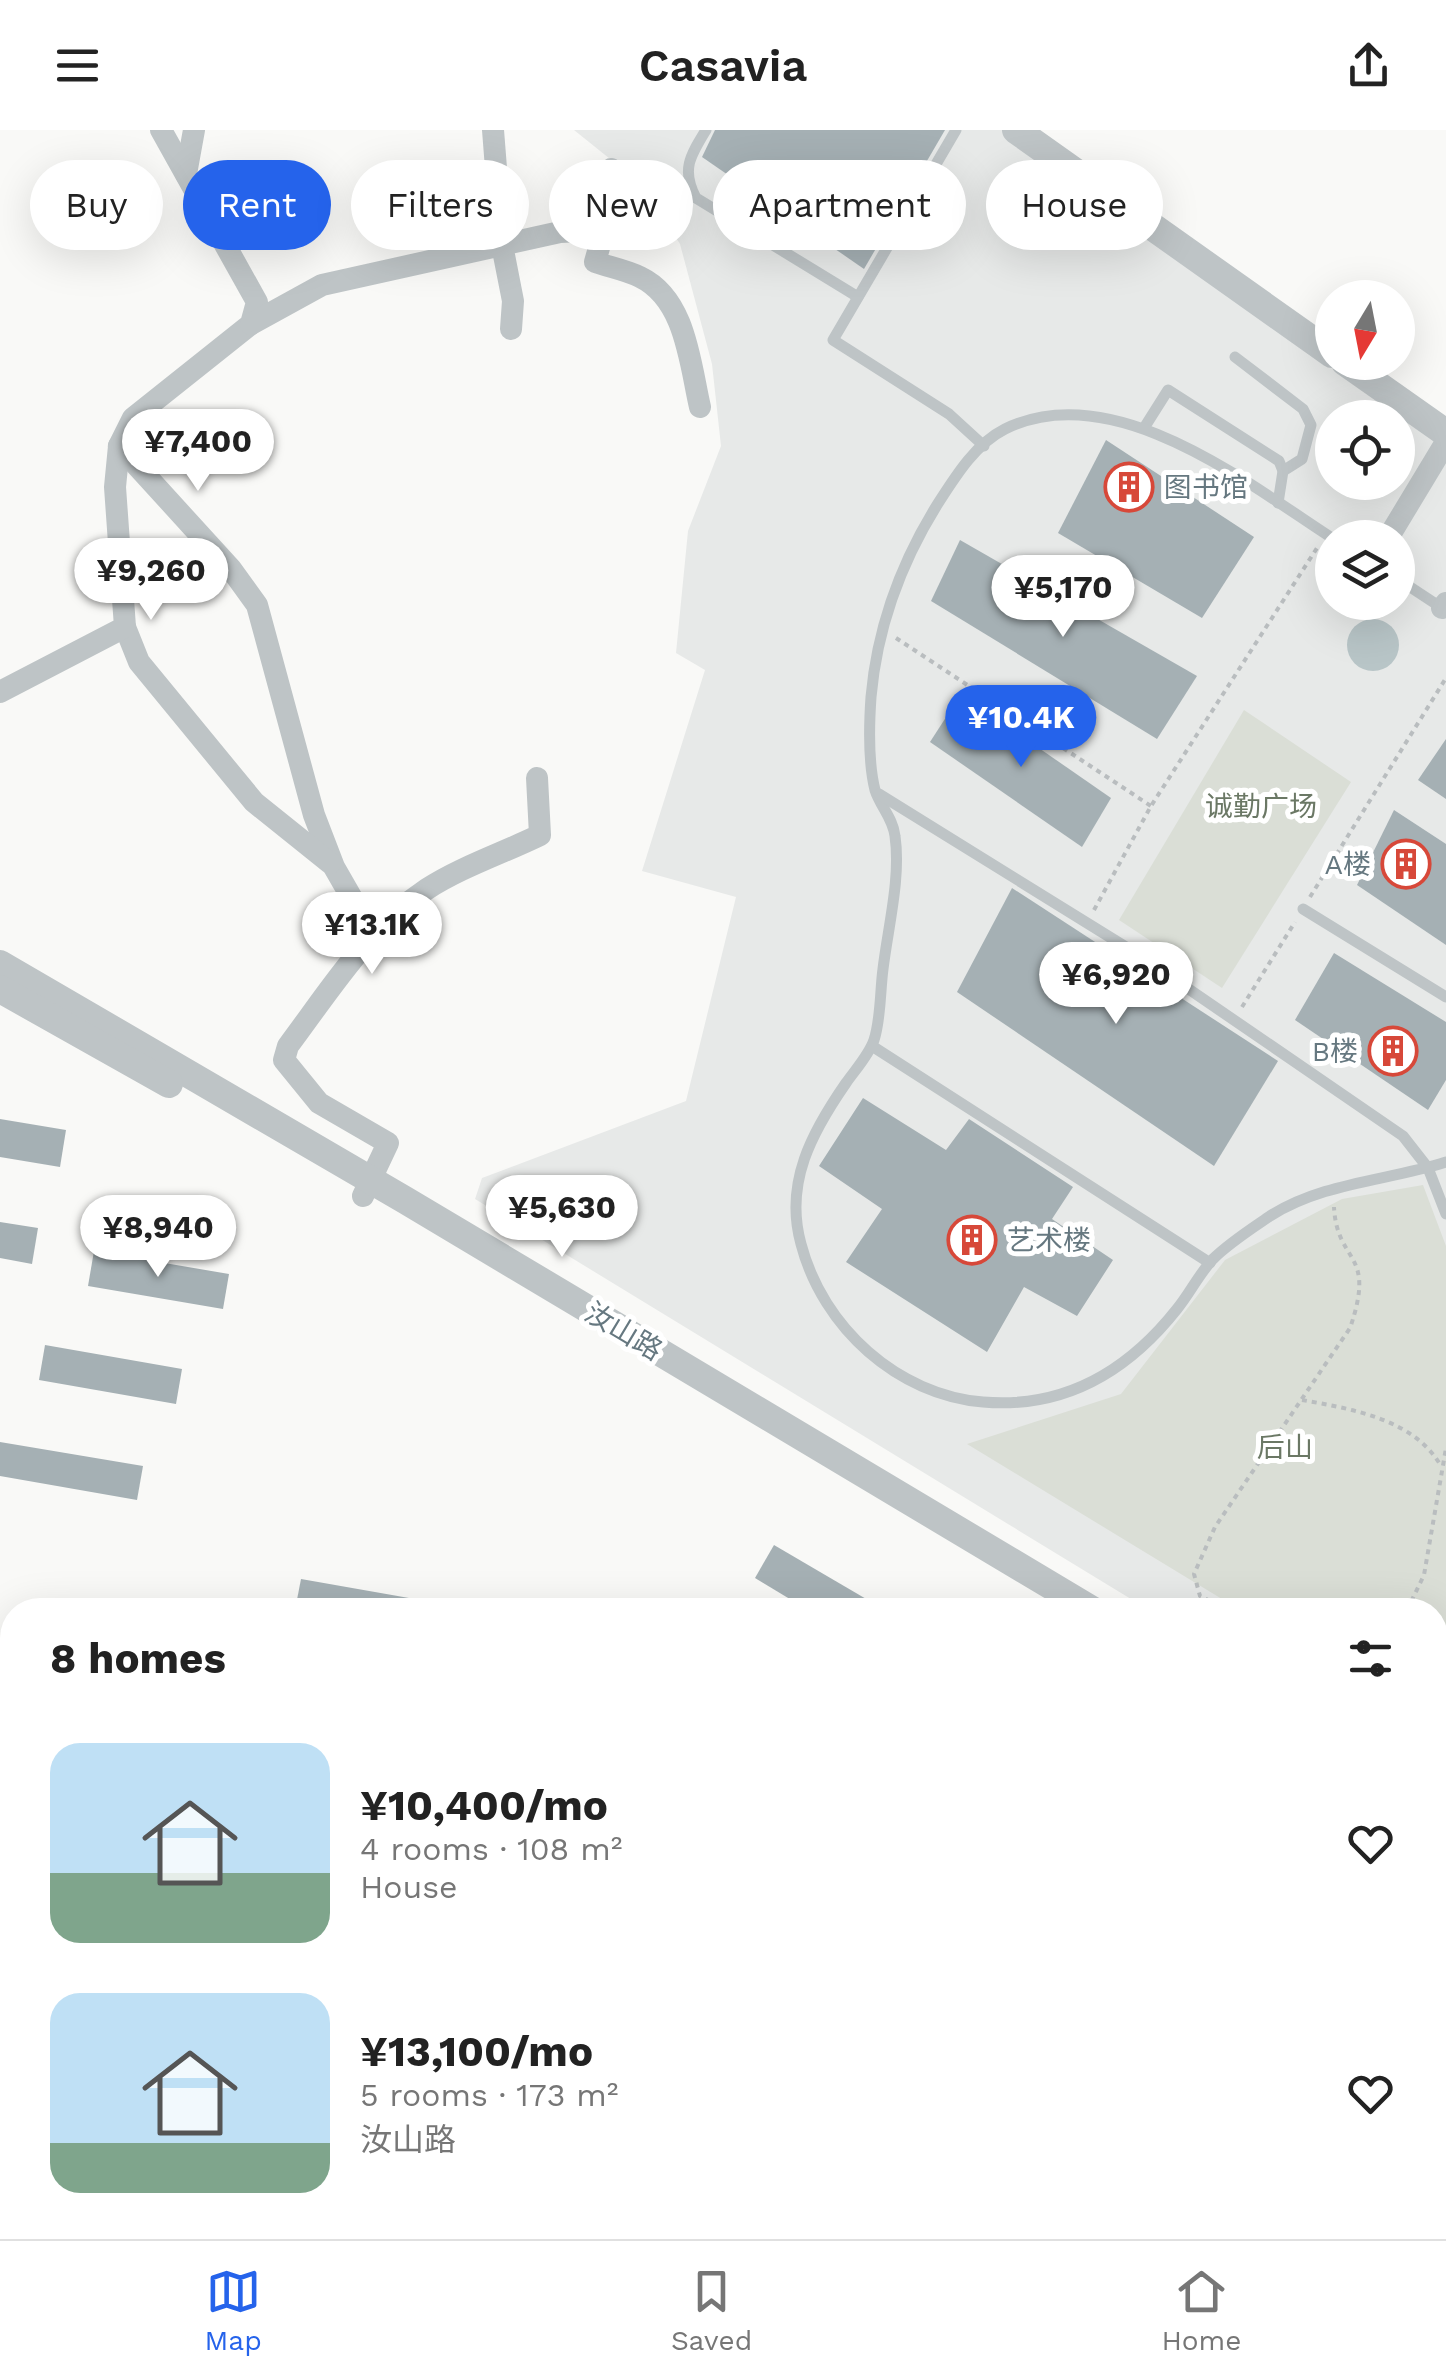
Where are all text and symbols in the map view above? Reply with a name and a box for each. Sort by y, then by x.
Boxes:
icon: menu [50,38,105,93]
icon: share [1341,38,1396,93]
text: Casavia [639,39,807,92]
chip: Buy [30,160,163,250]
chip: Rent [183,160,331,250]
chip: Filters [351,160,529,250]
chip: New [549,160,693,250]
chip: Apartment [713,160,966,250]
chip: House [986,160,1163,250]
north arrow [1315,280,1415,380]
map controls [1315,280,1415,620]
button: locate [1315,400,1415,500]
pin: ¥7,400 [117,409,279,494]
text: ¥7,400 [144,422,252,460]
building icon: 图书馆 [1103,461,1155,513]
place label: 图书馆 [1164,471,1248,504]
button: layers [1315,520,1415,620]
pin: ¥9,260 [70,538,232,623]
text: ¥9,260 [96,551,206,589]
pin: ¥5,170 [982,555,1144,640]
text: ¥5,170 [1013,568,1113,606]
pin: ¥10.4K [940,685,1102,770]
text: ¥10.4K [967,698,1075,736]
park label: 诚勤广场 [1205,790,1317,823]
building icon: A楼 [1380,838,1432,890]
place label: A楼 [1325,848,1371,881]
pin: ¥13.1K [291,892,453,977]
text: ¥13.1K [324,905,420,943]
pin: ¥6,920 [1035,942,1197,1027]
text: ¥6,920 [1061,955,1171,993]
building icon: B楼 [1367,1025,1419,1077]
place label: B楼 [1312,1035,1358,1068]
pin: ¥5,630 [481,1175,643,1260]
text: ¥5,630 [508,1188,616,1226]
pin: ¥8,940 [77,1195,239,1280]
text: ¥8,940 [102,1208,214,1246]
building icon: 艺术楼 [946,1214,998,1266]
place label: 艺术楼 [1007,1224,1091,1257]
street label: 汝山路 [579,1296,668,1367]
park label: 后山 [1257,1431,1313,1464]
icon: filters [1343,1631,1398,1686]
text: 8 homes [50,1634,226,1683]
text: ¥10,400/mo [360,1781,608,1830]
icon: home [130,1783,250,1903]
icon: heart [1343,1816,1398,1871]
text: 4 rooms · 108 m² [360,1830,622,1868]
text: House [360,1868,458,1906]
text: ¥13,100/mo [360,2027,593,2076]
icon: home [130,2033,250,2153]
icon: heart [1343,2066,1398,2121]
text: 5 rooms · 173 m² [360,2076,618,2114]
text: 汝山路 [360,2121,456,2159]
tab: Map [205,2264,262,2357]
tab: Saved [671,2264,752,2357]
tab: Home [1161,2264,1241,2357]

